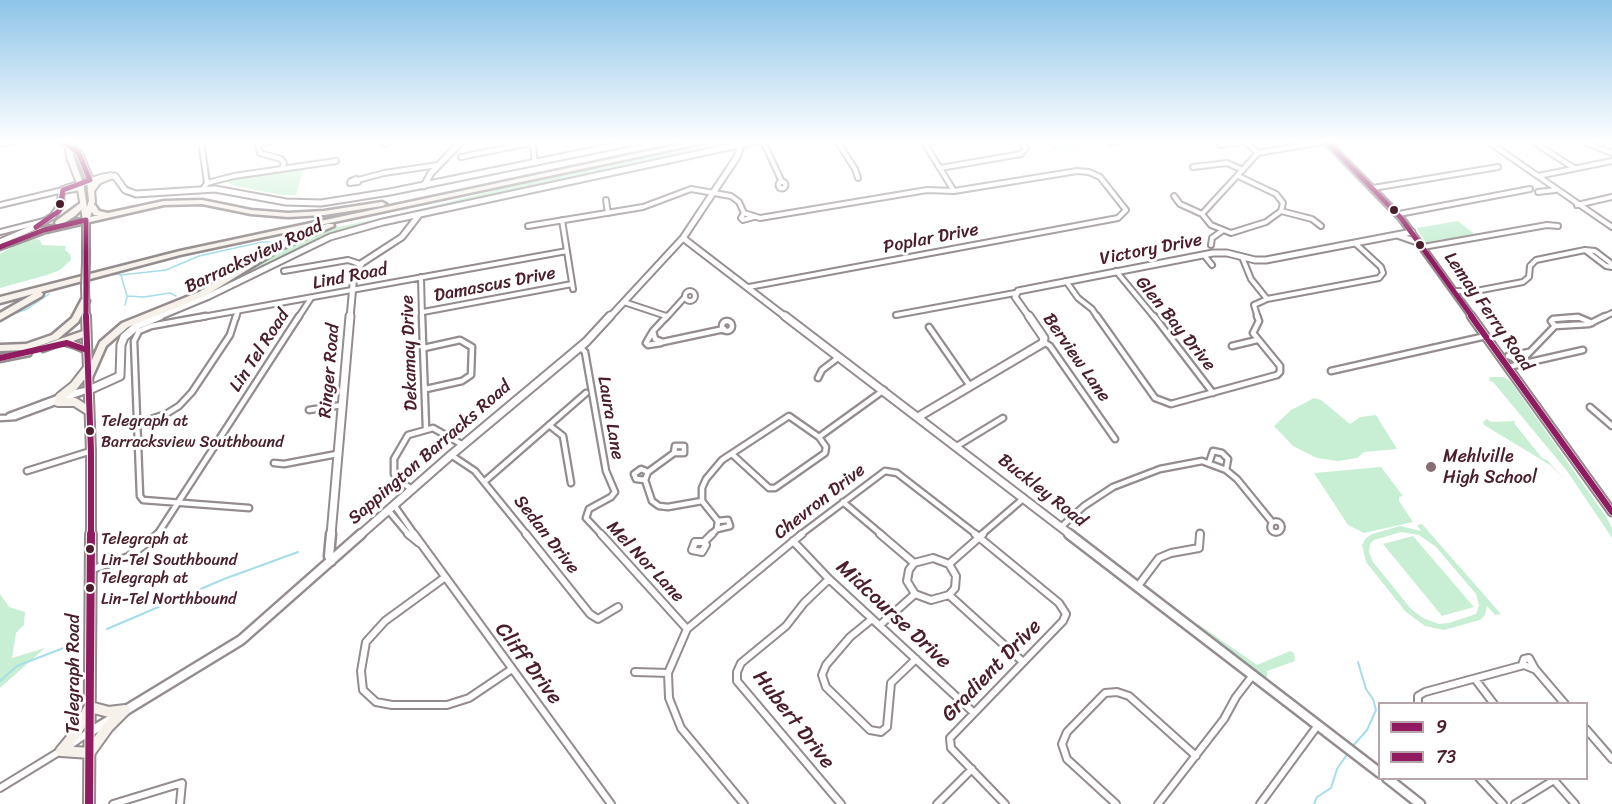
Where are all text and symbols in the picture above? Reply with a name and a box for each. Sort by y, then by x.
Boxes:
unlabelled marker [54,198,66,210]
unlabelled marker [1388,204,1400,216]
street label: Barracksview Road [182,216,326,298]
street label: Poplar Drive [882,219,980,259]
street label: Victory Drive [1098,229,1204,271]
unlabelled marker [1414,239,1426,251]
street label: Lemay Ferry Road [1439,248,1537,376]
street label: Lind Road [311,259,389,295]
street label: Damascus Drive [432,263,558,307]
street label: Glen Bay Drive [1130,272,1220,376]
street label: Dekamay Drive [397,295,423,411]
street label: Lin Tel Road [225,306,295,396]
street label: Berview Lane [1037,309,1115,407]
street label: Ringer Road [315,323,345,419]
street label: Laura Lane [592,375,628,461]
street label: Sappington Barracks Road [344,376,516,530]
place label: Telegraph at Barracksview Southbound [101,412,284,450]
marker: Telegraph at Barracksview Southbound [84,425,96,437]
place label: Mehlville High School [1443,446,1537,488]
street label: Buckley Road [993,450,1091,532]
street label: Chevron Drive [770,460,870,544]
marker: Mehlville High School [1424,460,1438,474]
street label: Sedan Drive [508,491,584,579]
street label: Mel Nor Lane [602,517,688,607]
place label: Telegraph at Lin-Tel Southbound [101,530,237,568]
marker: Telegraph at Lin-Tel Southbound [84,543,96,555]
street label: Midcourse Drive [830,555,956,675]
place label: Telegraph at Lin-Tel Northbound [101,569,237,607]
marker: Telegraph at Lin-Tel Northbound [84,582,96,594]
street label: Telegraph Road [63,614,85,734]
street label: Gradient Drive [937,614,1047,728]
street label: Cliff Drive [489,618,567,710]
street label: Hubert Drive [747,666,839,774]
legend [1378,702,1588,780]
text: 9 [1436,711,1447,743]
text: 73 [1436,741,1456,773]

